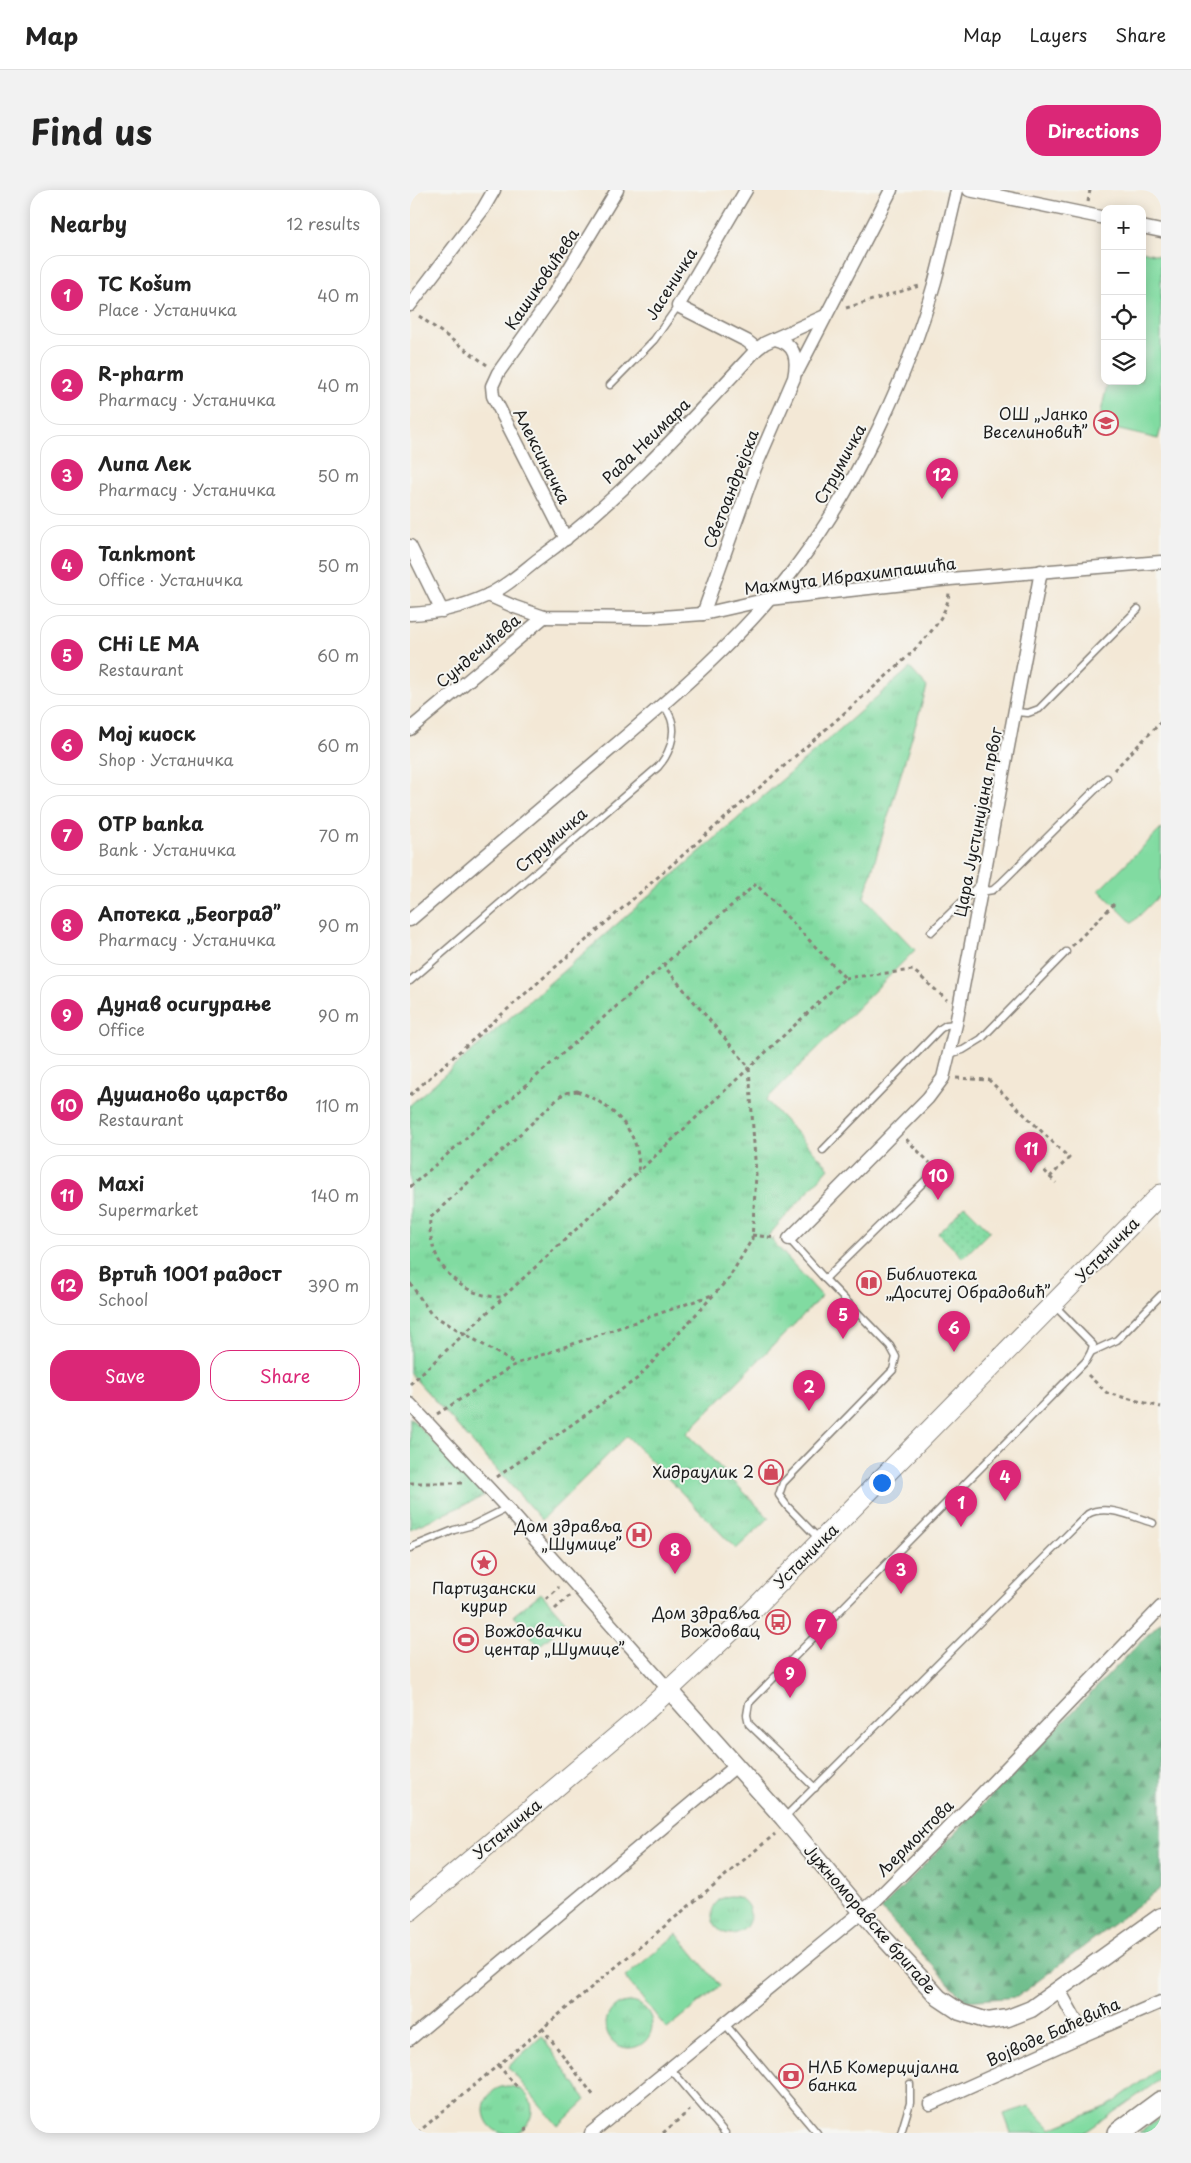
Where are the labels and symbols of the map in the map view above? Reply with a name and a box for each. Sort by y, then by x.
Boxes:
street label: Кашиковићева [498,223,584,334]
street label: Јасеничка [638,242,702,325]
street label: Рада Неимара [596,392,695,489]
place label: ОШ „Јанко Веселиновић” [982,401,1088,443]
street label: Алексиначка [509,404,577,507]
school or university icon: ОШ „Јанко Веселиновић” [1093,410,1119,436]
street label: Струмичка [807,419,871,508]
street label: Светоандрејска [696,426,764,552]
pin: 12 [926,458,958,499]
street label: Махмута Ибрахимпашића [743,550,957,600]
street label: Сундечићева [430,608,525,693]
street label: Цара Јустинијана првог [947,724,1007,919]
street label: Струмичка [509,801,592,877]
pin: 11 [1015,1132,1047,1173]
pin: 10 [922,1159,954,1200]
street label: Устаничка [1069,1211,1144,1288]
place label: Библиотека „Доситеј Обрадовић” [886,1261,1051,1303]
library icon: Библиотека „Доситеј Обрадовић” [856,1270,882,1296]
pin: 5 [827,1298,859,1339]
pin: 6 [938,1311,970,1352]
pin: 2 [793,1370,825,1411]
place label: Хидраулик 2 [653,1459,754,1483]
shop icon: Хидраулик 2 [758,1459,784,1485]
pin: 4 [989,1460,1021,1501]
your location [869,1470,895,1496]
pin: 1 [945,1486,977,1527]
place label: Дом здравља „Шумице” [514,1513,622,1555]
street label: Устаничка [767,1517,843,1593]
hospital icon: Дом здравља „Шумице” [626,1522,652,1548]
pin: 8 [659,1533,691,1574]
place icon: Партизански курир [471,1550,497,1576]
pin: 3 [885,1553,917,1594]
place label: Партизански курир [432,1575,536,1617]
place label: Дом здравља Вождовац [652,1600,760,1642]
bus stop icon: Дом здравља Вождовац [765,1609,791,1635]
pin: 7 [805,1609,837,1650]
place label: Вождовачки центар „Шумице” [484,1618,625,1660]
sports icon: Вождовачки центар „Шумице” [453,1627,479,1653]
pin: 9 [774,1657,806,1698]
street label: Устаничка [467,1792,546,1864]
street label: Љермонтова [870,1793,958,1881]
street label: Јужноморавске бригаде [799,1838,943,1999]
street label: Војводе Баћевића [982,1991,1123,2071]
place label: НЛБ Комерцијална банка [808,2054,959,2096]
bank icon: НЛБ Комерцијална банка [778,2063,804,2089]

